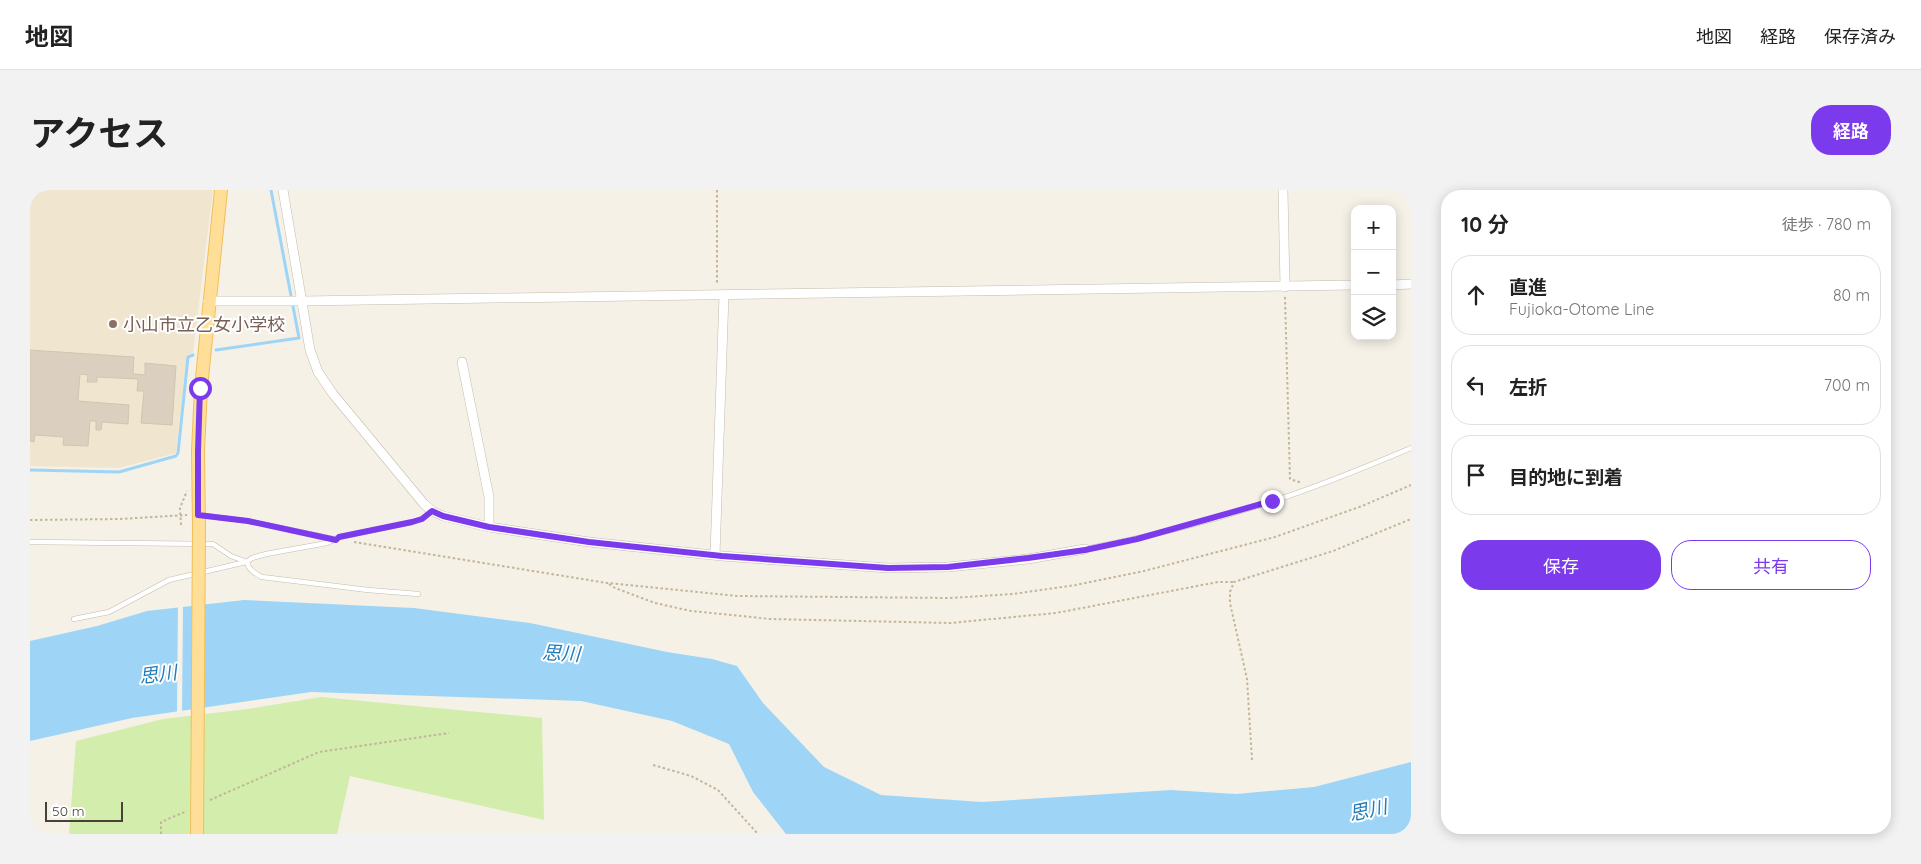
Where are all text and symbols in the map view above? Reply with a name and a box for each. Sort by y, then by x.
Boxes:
text: 地図 [25,21,73,51]
text: 地図 [1696,25,1732,48]
text: 経路 [1760,25,1796,48]
text: 保存済み [1824,25,1896,48]
button: 経路 [1811,105,1891,155]
text: アクセス [30,111,168,155]
map controls [1351,205,1396,340]
button: + [1351,205,1396,250]
text: 10 分 [1461,211,1509,237]
text: 徒歩 · 780 m [1782,214,1871,234]
button: − [1351,250,1396,295]
text: 直進 [1509,275,1547,299]
icon: ahead [1462,281,1490,309]
text: 80 m [1833,285,1870,305]
button: layers [1351,295,1396,340]
text: Fujioka-Otome Line [1509,299,1654,319]
place label: 小山市立乙女小学校 [123,313,285,336]
marker: 小山市立乙女小学校 [107,318,119,330]
icon: left [1462,371,1490,399]
text: 左折 [1509,375,1547,399]
text: 700 m [1824,375,1870,395]
route start [189,377,212,400]
icon: arrive [1462,461,1490,489]
text: 目的地に到着 [1509,465,1623,489]
route end [1261,490,1284,513]
button: 保存 [1461,540,1661,590]
button: 共有 [1671,540,1871,590]
water label: 思川 [541,640,583,666]
water label: 思川 [138,660,180,688]
water label: 思川 [1347,794,1391,826]
scale bar [45,799,122,822]
text: 50 m [52,802,85,820]

